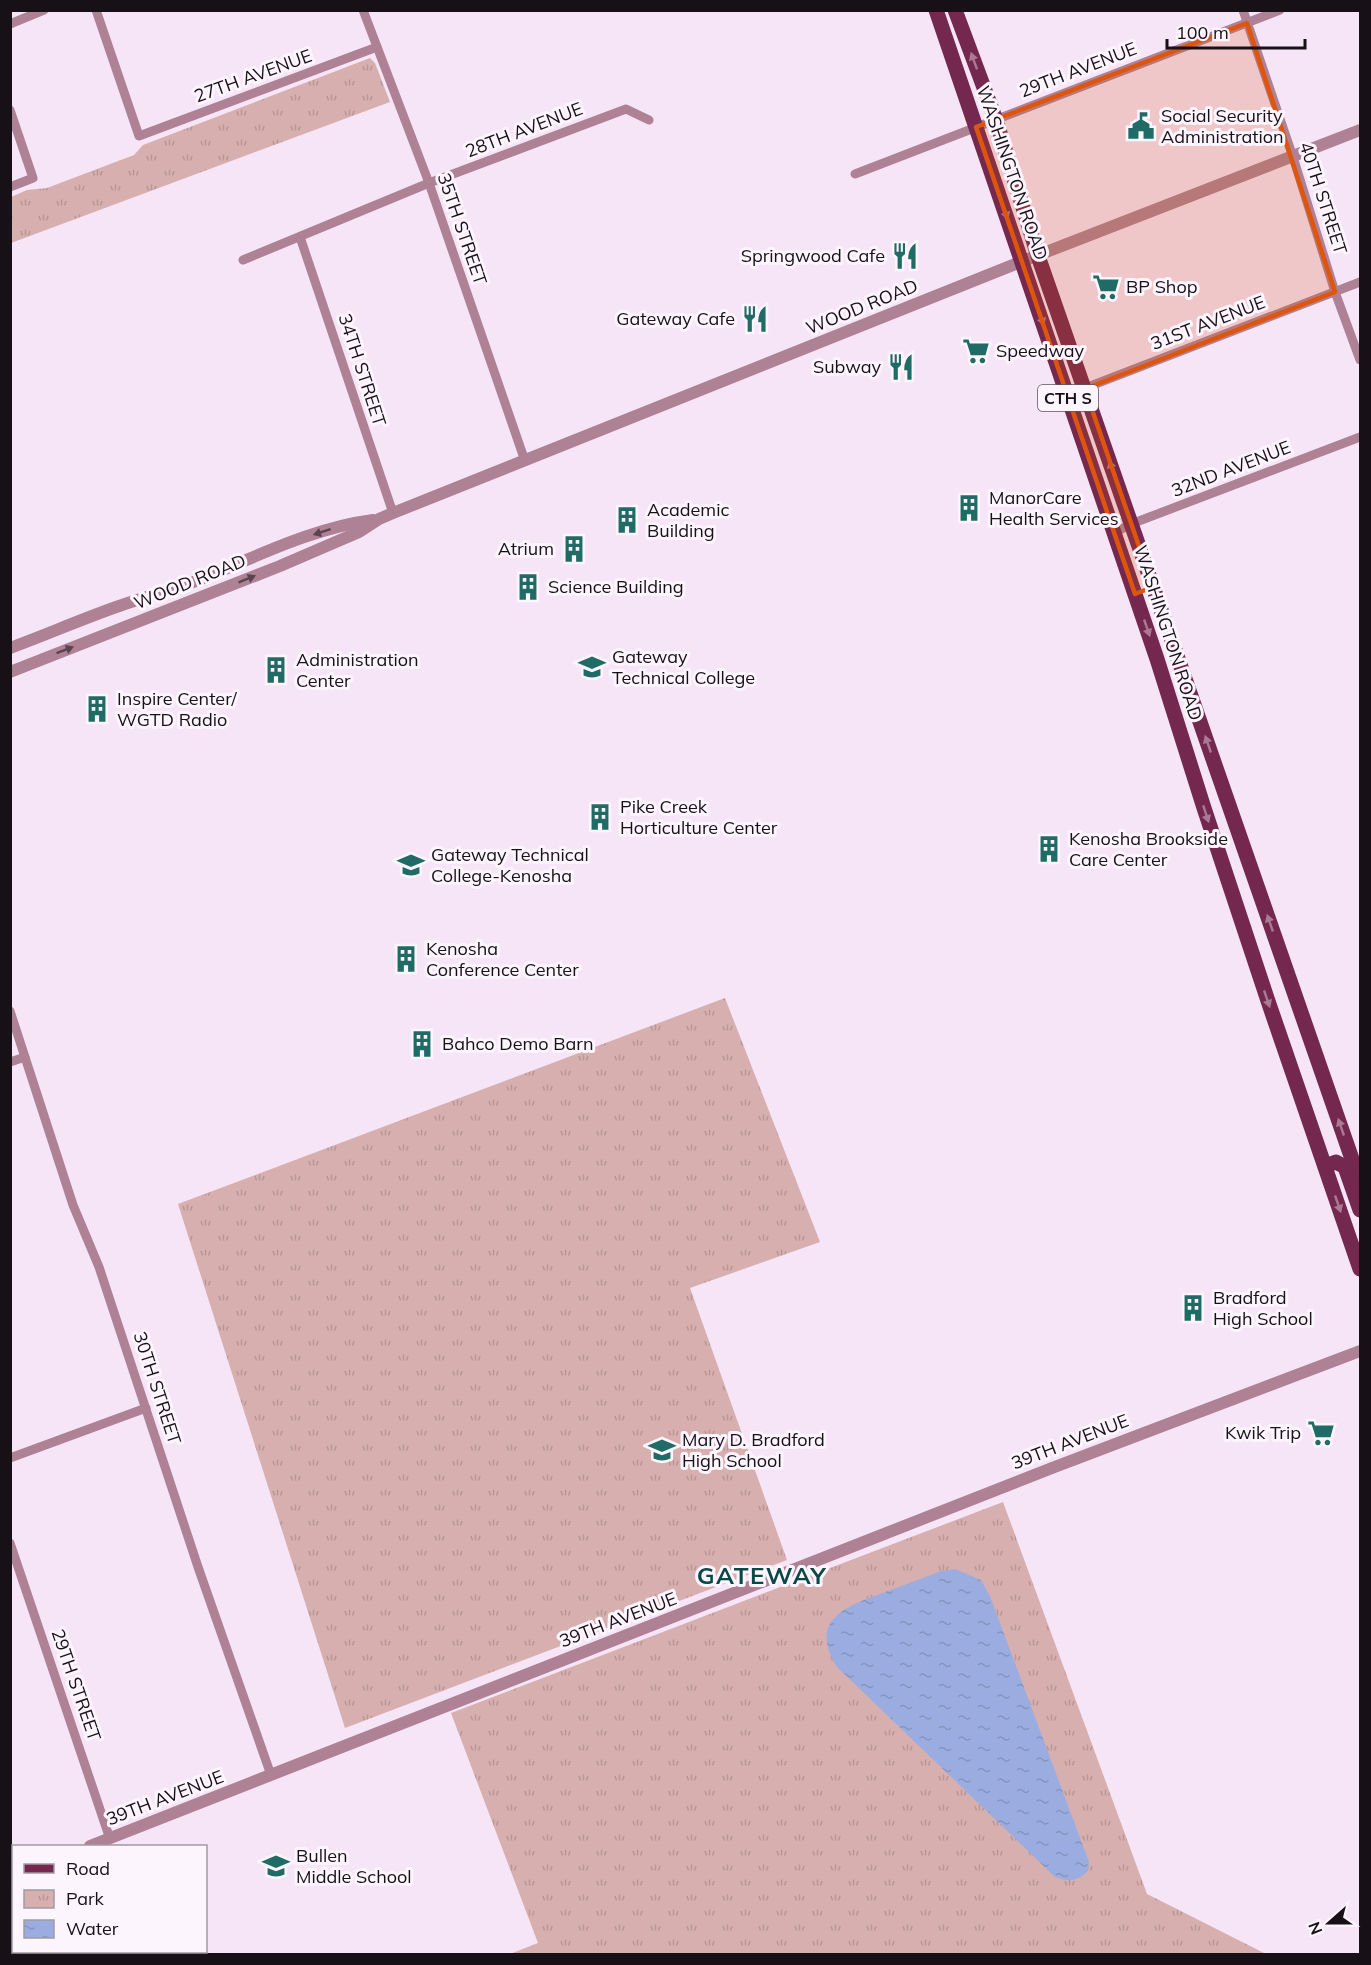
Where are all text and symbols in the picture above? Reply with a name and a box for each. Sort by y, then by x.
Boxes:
scale bar [1167,12,1305,50]
text: 100 m [1176,21,1229,44]
street label: 29TH AVENUE [1016,37,1140,102]
street label: 27TH AVENUE [191,44,315,107]
one-way arrow [969,52,978,70]
street label: WASHINGTON ROAD [972,83,1053,263]
street label: 28TH AVENUE [462,97,586,162]
place label: Social Security Administration [1161,104,1284,148]
public building icon: Social Security Administration [1126,111,1156,141]
street label: 40TH STREET [1294,139,1353,257]
street label: 35TH STREET [433,170,492,288]
one-way arrow [1000,202,1010,220]
restaurant icon: Springwood Cafe [890,241,920,271]
place label: Springwood Cafe [741,244,885,267]
supermarket icon: BP Shop [1091,272,1121,302]
street label: WOOD ROAD [803,274,921,339]
place label: BP Shop [1126,275,1198,298]
street label: 31ST AVENUE [1147,290,1268,355]
restaurant icon: Gateway Cafe [740,304,770,334]
place label: Gateway Cafe [616,307,735,330]
one-way arrow [1037,308,1046,326]
street label: 34TH STREET [333,311,392,429]
supermarket icon: Speedway [961,336,991,366]
place label: Speedway [996,339,1085,362]
restaurant icon: Subway [886,352,916,382]
place label: Subway [813,355,881,378]
road number: CTH S [1038,385,1098,411]
street label: 32ND AVENUE [1168,435,1294,502]
one-way arrow [1107,460,1117,478]
place label: ManorCare Health Services [989,486,1119,530]
building icon: ManorCare Health Services [954,493,984,523]
place label: Academic Building [647,498,729,542]
building icon: Academic Building [612,505,642,535]
one-way arrow [313,528,331,537]
building icon: Atrium [559,534,589,564]
place label: Atrium [498,537,554,560]
street label: WASHINGTON ROAD [1129,542,1208,723]
street label: WOOD ROAD [131,549,249,614]
building icon: Science Building [513,572,543,602]
one-way arrow [238,574,256,584]
place label: Science Building [548,575,684,598]
one-way arrow [1143,619,1152,637]
one-way arrow [56,645,74,655]
place label: Gateway Technical College [612,645,755,689]
place label: Administration Center [296,648,419,692]
school or university icon: Gateway Technical College [577,652,607,682]
building icon: Administration Center [261,655,291,685]
place label: Inspire Center/ WGTD Radio [117,687,237,731]
building icon: Inspire Center/ WGTD Radio [82,694,112,724]
one-way arrow [1202,735,1212,753]
place label: Pike Creek Horticulture Center [620,795,778,839]
building icon: Pike Creek Horticulture Center [585,802,615,832]
one-way arrow [1202,805,1211,823]
place label: Kenosha Brookside Care Center [1069,827,1228,871]
building icon: Kenosha Brookside Care Center [1034,834,1064,864]
place label: Gateway Technical College-Kenosha [431,843,589,887]
school or university icon: Gateway Technical College-Kenosha [396,850,426,880]
one-way arrow [1265,913,1275,931]
place label: Kenosha Conference Center [426,937,579,981]
building icon: Kenosha Conference Center [391,944,421,974]
one-way arrow [1263,990,1273,1008]
building icon: Bahco Demo Barn [407,1029,437,1059]
place label: Bahco Demo Barn [442,1032,593,1055]
one-way arrow [1336,1117,1346,1135]
one-way arrow [1333,1195,1343,1213]
place label: Bradford High School [1213,1286,1313,1330]
building icon: Bradford High School [1178,1293,1208,1323]
street label: 30TH STREET [128,1329,187,1447]
street label: 39TH AVENUE [1008,1409,1132,1474]
supermarket icon: Kwik Trip [1306,1418,1336,1448]
place label: Kwik Trip [1225,1421,1301,1444]
place label: Mary D. Bradford High School [682,1428,825,1472]
school or university icon: Mary D. Bradford High School [647,1435,677,1465]
district label: GATEWAY [697,1560,827,1590]
street label: 39TH AVENUE [556,1587,680,1652]
street label: 29TH STREET [47,1626,106,1744]
street label: 39TH AVENUE [103,1765,227,1830]
place label: Bullen Middle School [296,1844,412,1888]
legend [12,1845,207,1953]
school or university icon: Bullen Middle School [261,1851,291,1881]
text: Road [66,1857,110,1880]
text: Park [66,1887,105,1910]
north arrow [1299,1893,1359,1953]
text: Water [66,1917,119,1940]
text: N [1303,1919,1326,1938]

